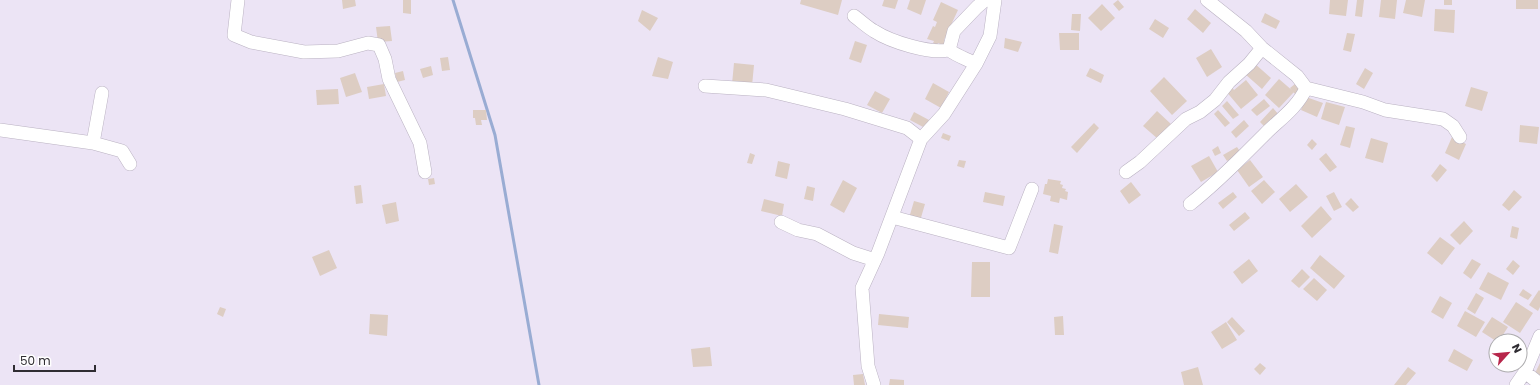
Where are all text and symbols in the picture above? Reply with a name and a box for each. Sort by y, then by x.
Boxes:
north arrow [1488,333,1528,373]
text: N [1508,341,1526,356]
scale bar [14,347,95,373]
text: 50 m [20,352,51,369]

